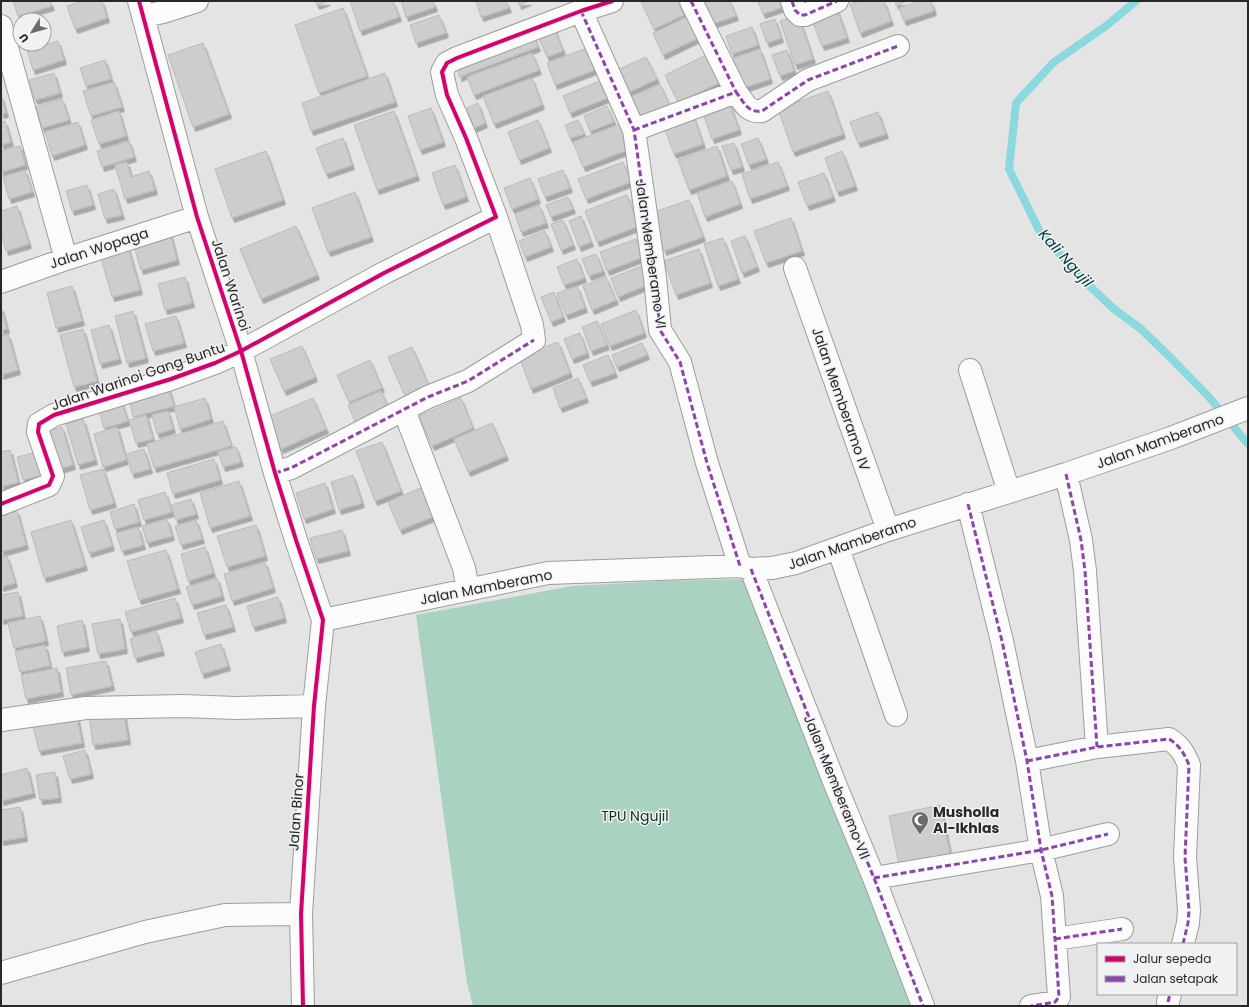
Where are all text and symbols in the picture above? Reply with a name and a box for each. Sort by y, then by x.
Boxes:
north arrow [12,12,52,52]
text: U [15,30,33,46]
street label: Jalan Memberamo VI [631,178,671,330]
street label: Jalan Wopaga [47,223,151,273]
water label: Kali Ngujil [1034,224,1098,292]
street label: Jalan Warinoi [207,236,255,334]
street label: Jalan Memberamo IV [807,325,875,474]
street label: Jalan Warinoi Gang Buntu [48,337,228,415]
street label: Jalan Mamberamo [1093,409,1227,473]
street label: Jalan Mamberamo [785,512,919,574]
street label: Jalan Mamberamo [418,564,554,610]
street label: Jalan Memberamo VII [799,712,875,862]
street label: Jalan Binor [283,773,309,851]
place label: Musholla Al-Ikhlas [933,802,999,838]
park label: TPU Ngujil [601,806,669,826]
mosque icon: Musholla Al-Ikhlas [910,810,930,835]
legend [1097,943,1237,995]
text: Jalur sepeda [1133,950,1211,967]
text: Jalan setapak [1133,970,1219,987]

